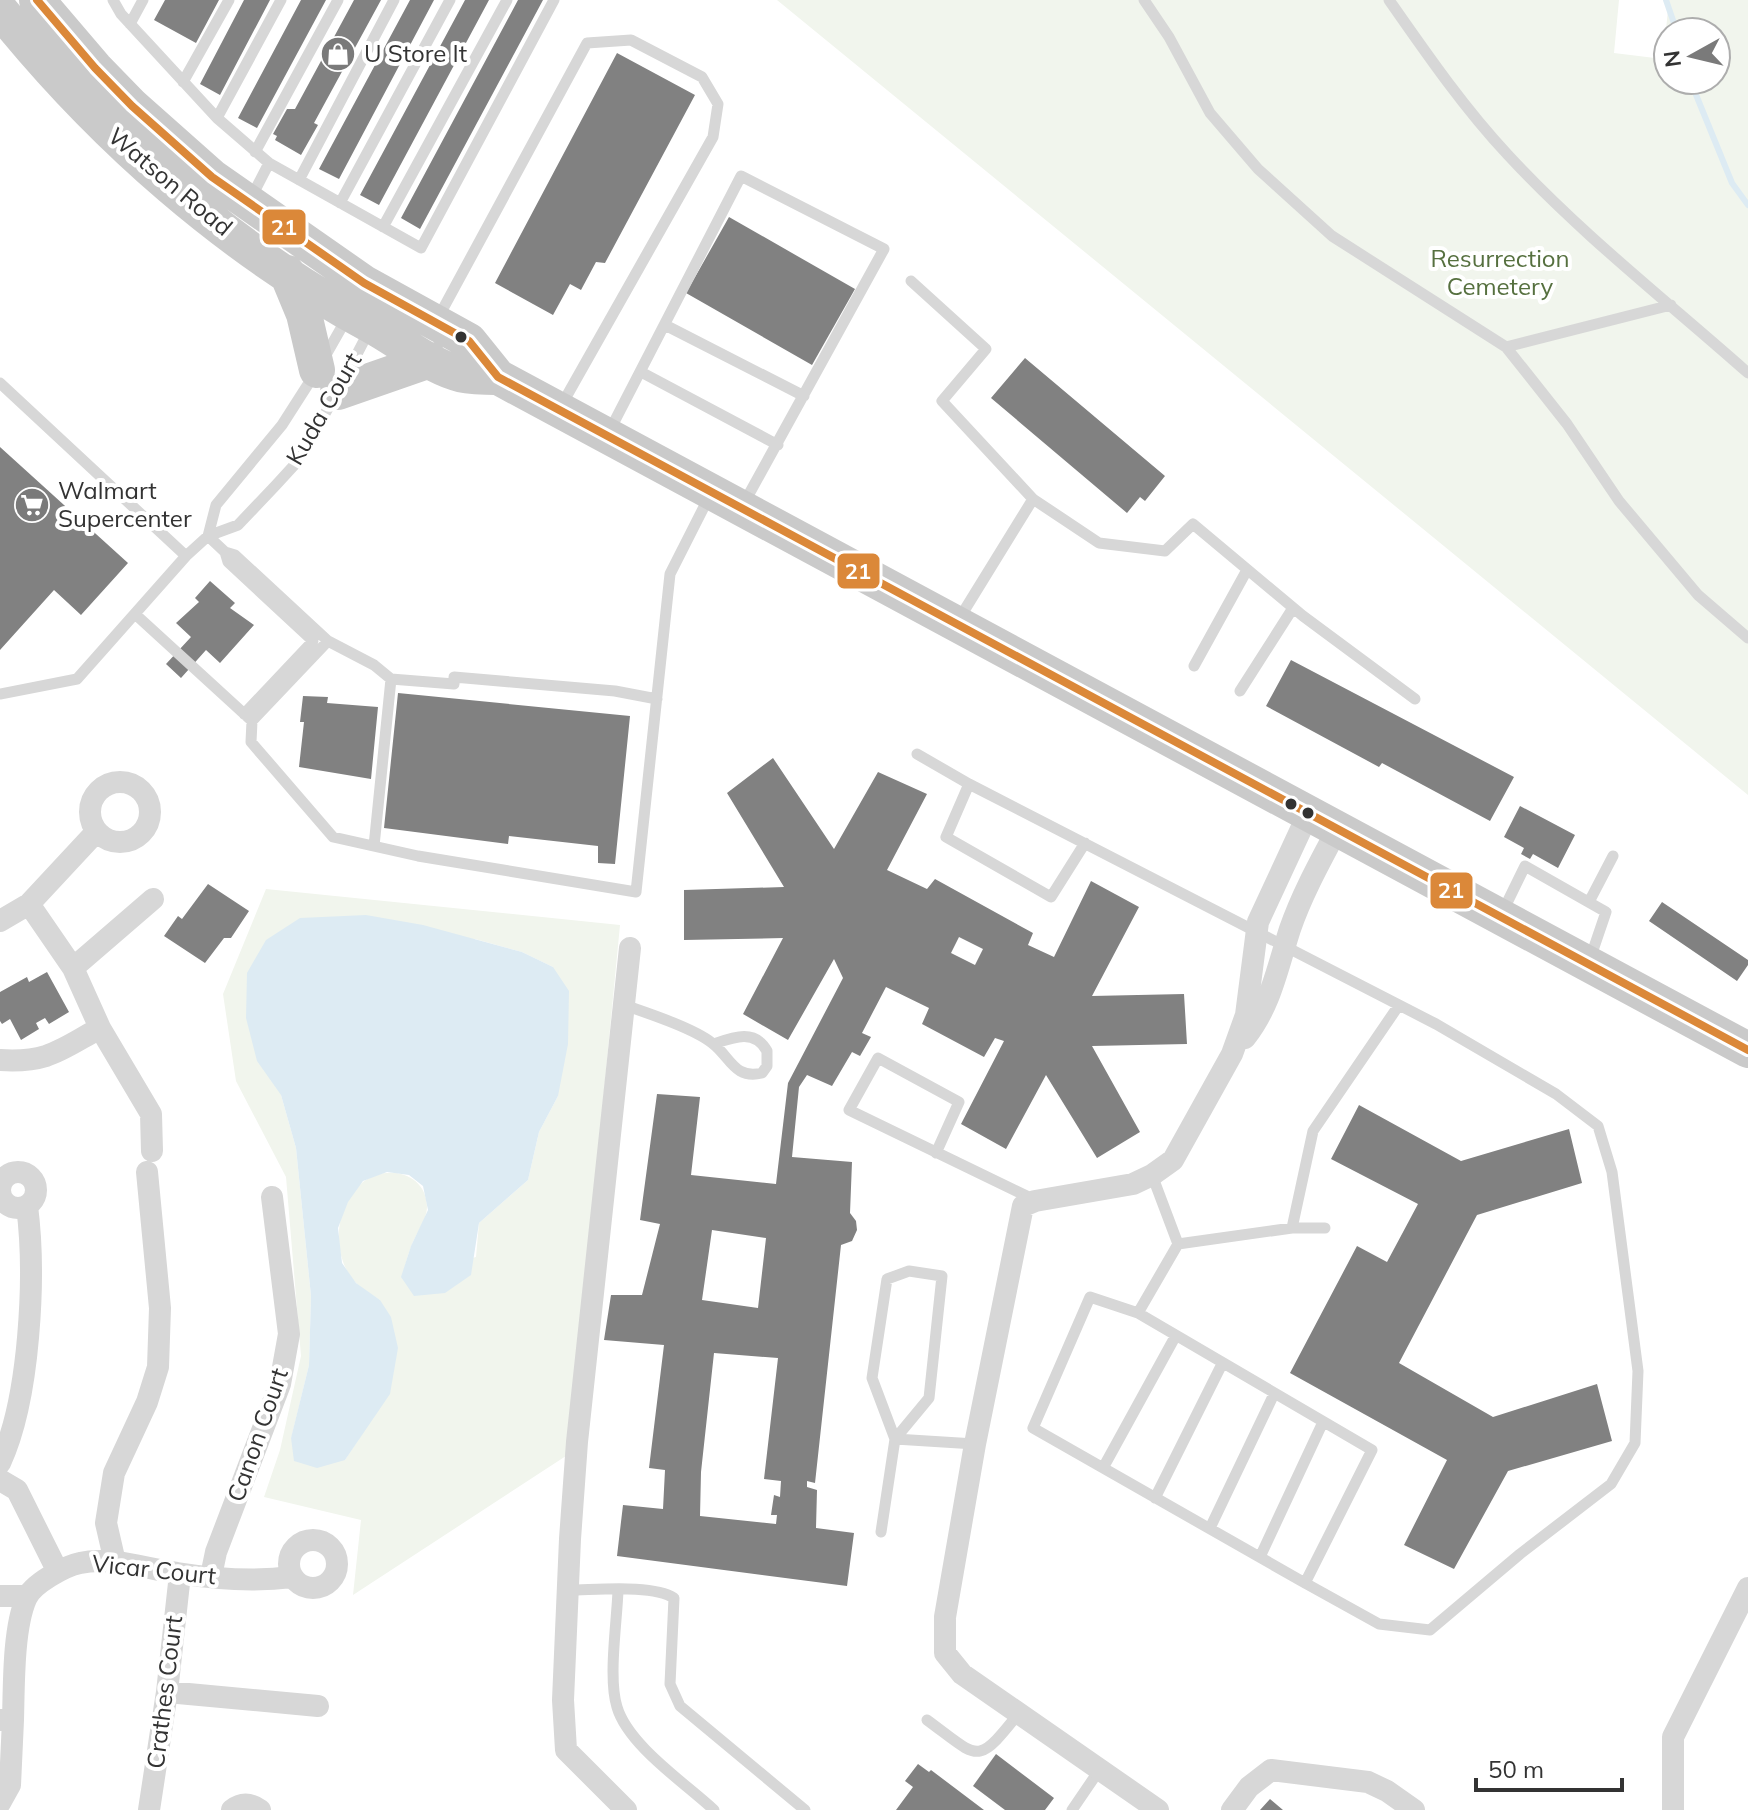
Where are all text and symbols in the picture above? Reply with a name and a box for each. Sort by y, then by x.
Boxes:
north arrow [1652,16,1732,96]
shop icon: U Store It [319,35,357,73]
place label: U Store It [364,38,467,68]
text: N [1657,49,1687,69]
street label: Watson Road [102,121,239,242]
line badge: 21 [261,208,307,246]
text: 21 [271,213,297,241]
park label: Resurrection Cemetery [1430,243,1570,301]
unlabelled marker [453,329,469,345]
street label: Kuda Court [279,347,367,470]
place label: Walmart Supercenter [58,475,192,533]
supermarket icon: Walmart Supercenter [13,486,51,524]
line badge: 21 [836,552,881,590]
text: 21 [845,557,871,585]
unlabelled marker [1283,796,1299,812]
unlabelled marker [1300,805,1316,821]
line badge: 21 [1429,871,1474,910]
text: 21 [1438,876,1464,904]
street label: Canon Court [220,1364,294,1505]
street label: Vicar Court [91,1548,218,1590]
street label: Crathes Court [140,1614,188,1770]
scale bar [1476,1742,1622,1792]
text: 50 m [1488,1754,1544,1784]

